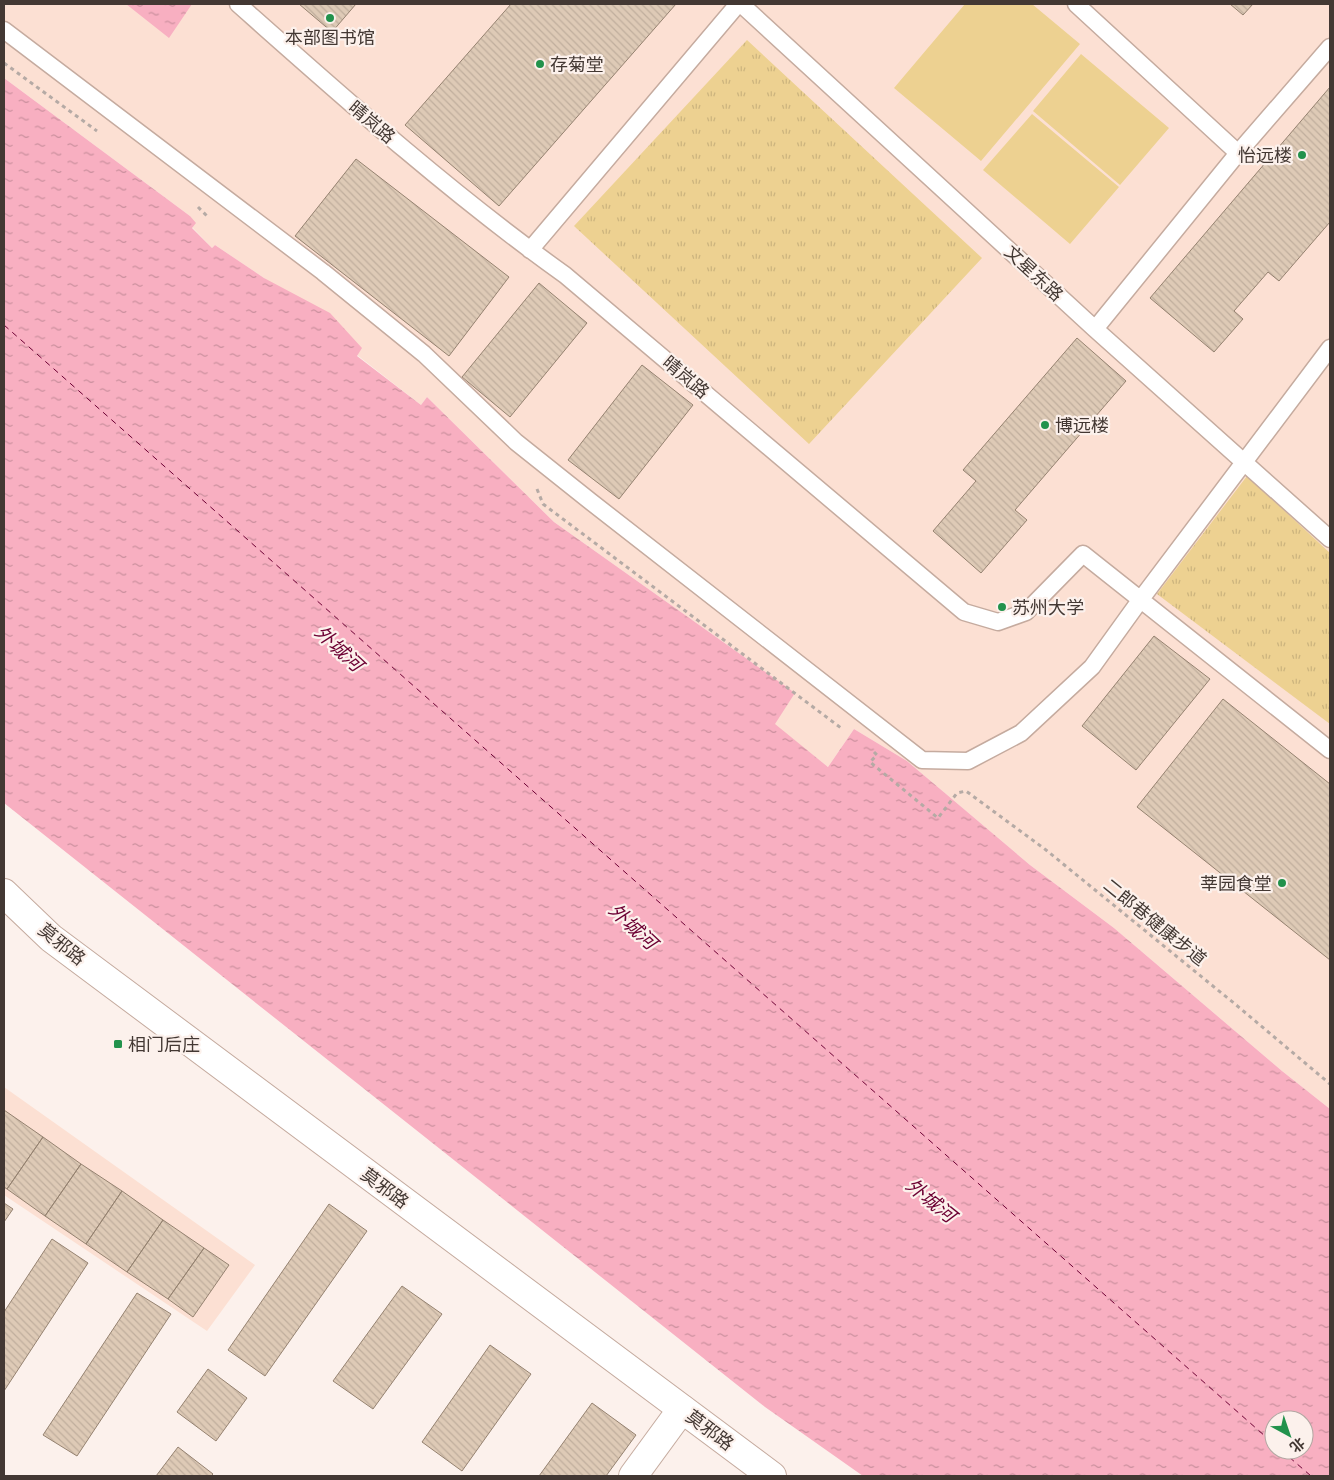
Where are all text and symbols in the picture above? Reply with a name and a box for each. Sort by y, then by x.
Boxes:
marker: 本部图书馆 [324,12,336,24]
place label: 本部图书馆 [285,27,375,48]
place label: 存菊堂 [550,54,604,75]
marker: 存菊堂 [534,58,546,70]
street label: 晴岚路 [345,97,399,147]
place label: 怡远楼 [1238,145,1292,166]
marker: 怡远楼 [1296,149,1308,161]
street label: 文星东路 [1001,241,1067,305]
street label: 晴岚路 [659,352,713,402]
place label: 博远楼 [1055,415,1109,436]
marker: 博远楼 [1039,419,1051,431]
place label: 苏州大学 [1012,597,1084,618]
marker: 苏州大学 [996,601,1008,613]
water label: 外城河 [311,621,370,678]
place label: 莘园食堂 [1200,873,1272,894]
street label: 二郎巷健康步道 [1099,874,1211,970]
marker: 莘园食堂 [1276,877,1288,889]
water label: 外城河 [605,899,664,956]
street label: 莫邪路 [34,919,90,969]
place label: 相门后庄 [128,1034,200,1055]
marker: 相门后庄 [112,1038,124,1050]
street label: 莫邪路 [357,1163,413,1213]
water label: 外城河 [902,1174,963,1229]
street label: 莫邪路 [682,1405,738,1455]
north arrow [1264,1410,1314,1460]
text: 北 [1287,1434,1308,1456]

